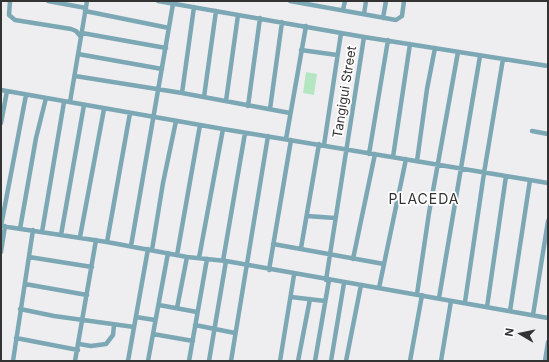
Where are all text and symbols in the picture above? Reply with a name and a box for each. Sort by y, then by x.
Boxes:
street label: Tangigui Street [330,45,360,139]
district label: PLACEDA [389,192,459,208]
north arrow [501,314,541,354]
text: N [502,327,517,337]

